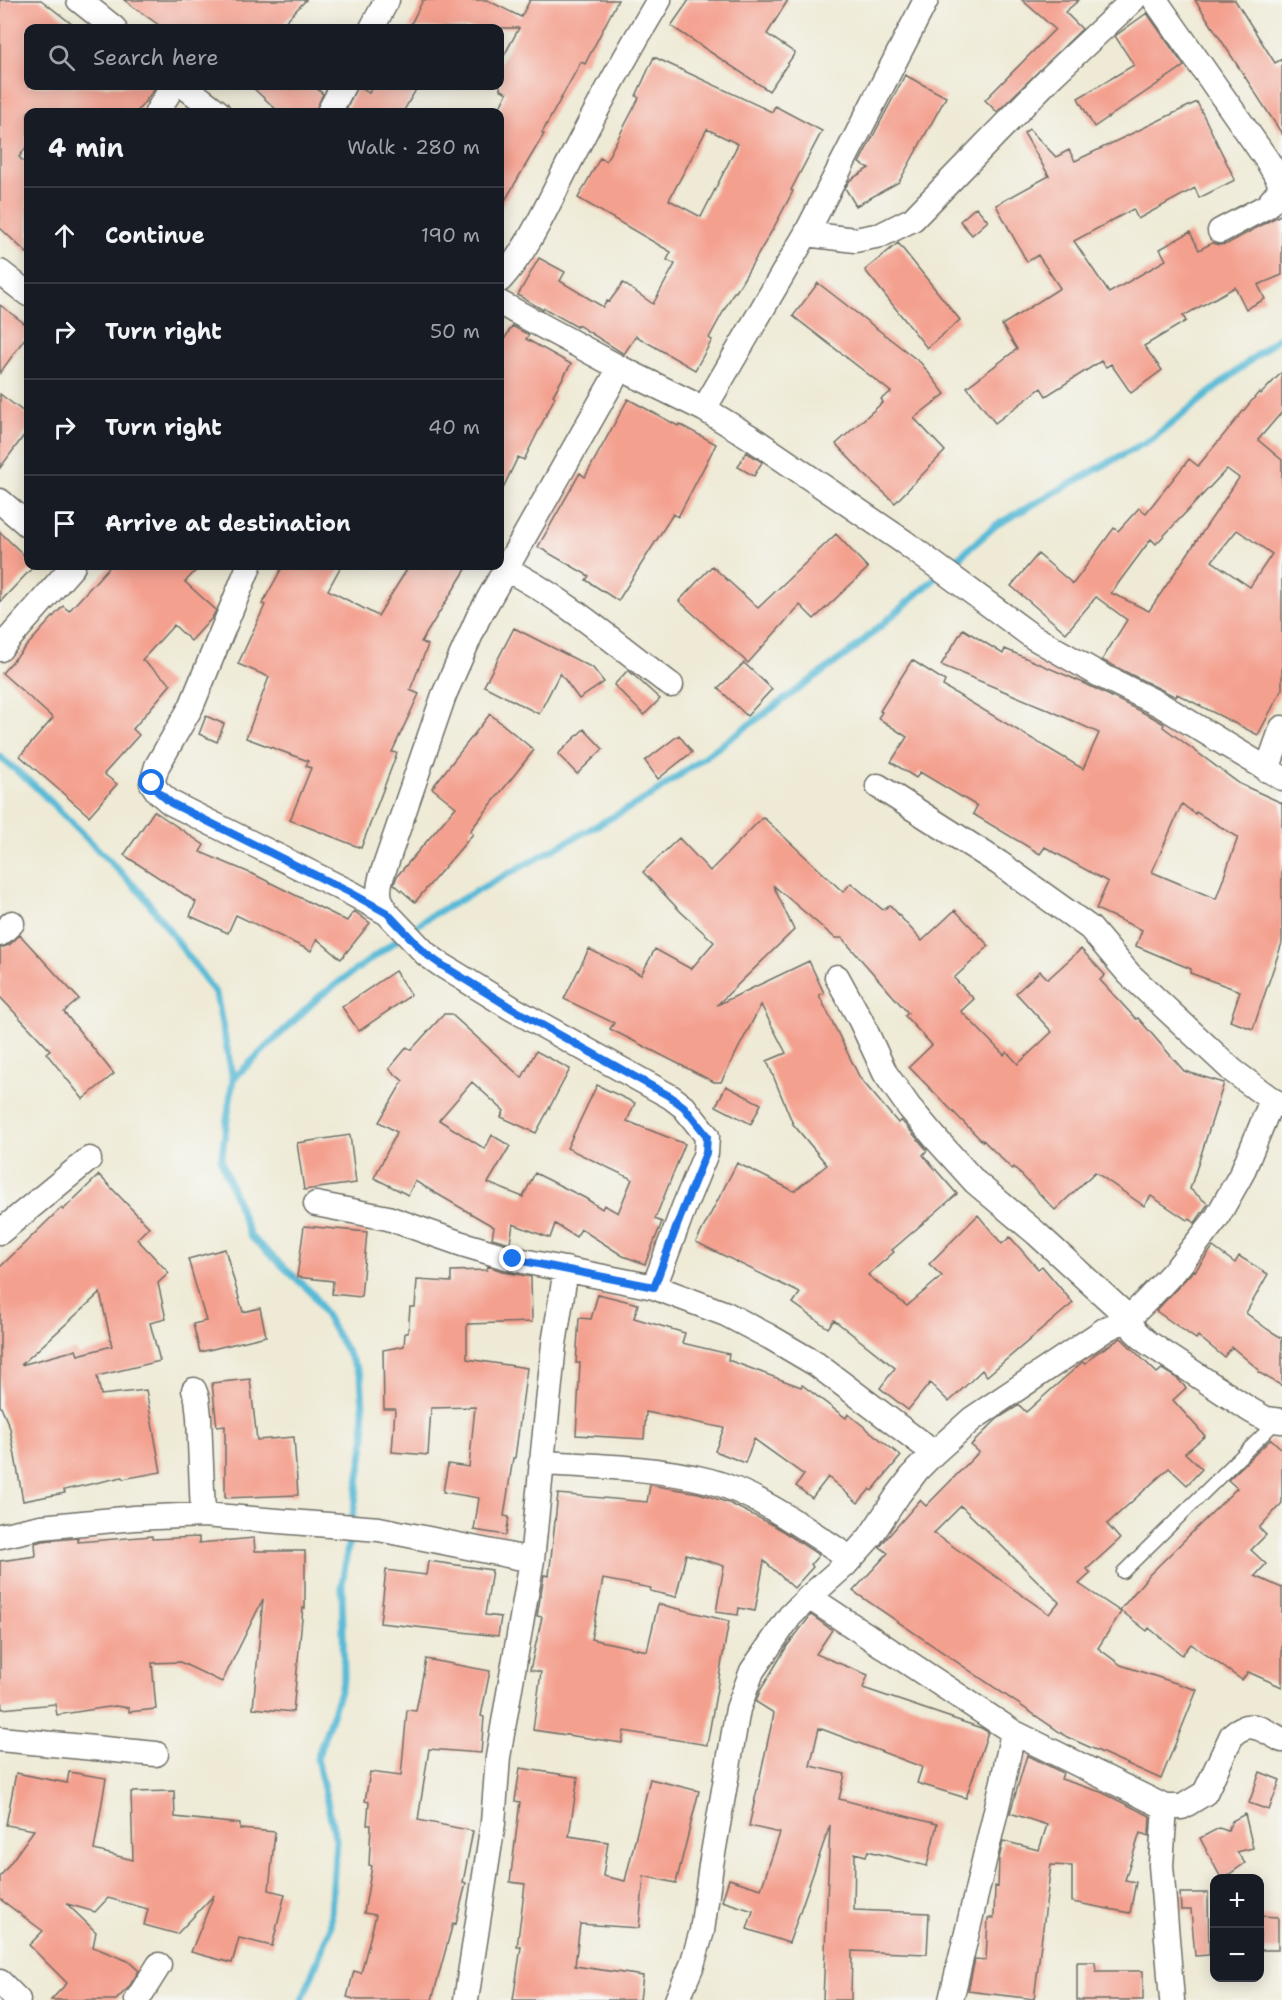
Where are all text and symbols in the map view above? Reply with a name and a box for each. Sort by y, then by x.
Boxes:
search box [24,24,504,90]
icon: search [45,41,78,74]
text: Search here [93,43,219,72]
text: 4 min [48,130,124,165]
text: Walk · 280 m [347,134,480,160]
icon: ahead [48,219,81,252]
text: Continue [105,221,205,250]
text: 190 m [421,222,480,248]
icon: right [48,315,81,348]
text: Turn right [105,317,222,346]
text: 50 m [430,318,480,344]
icon: right [48,411,81,444]
text: Turn right [105,413,222,442]
text: 40 m [428,414,480,440]
icon: arrive [48,507,81,540]
text: Arrive at destination [105,509,351,538]
route start [138,769,164,795]
route end [499,1245,525,1271]
map controls [1210,1874,1264,1982]
button: + [1210,1874,1264,1928]
button: − [1210,1928,1264,1982]

